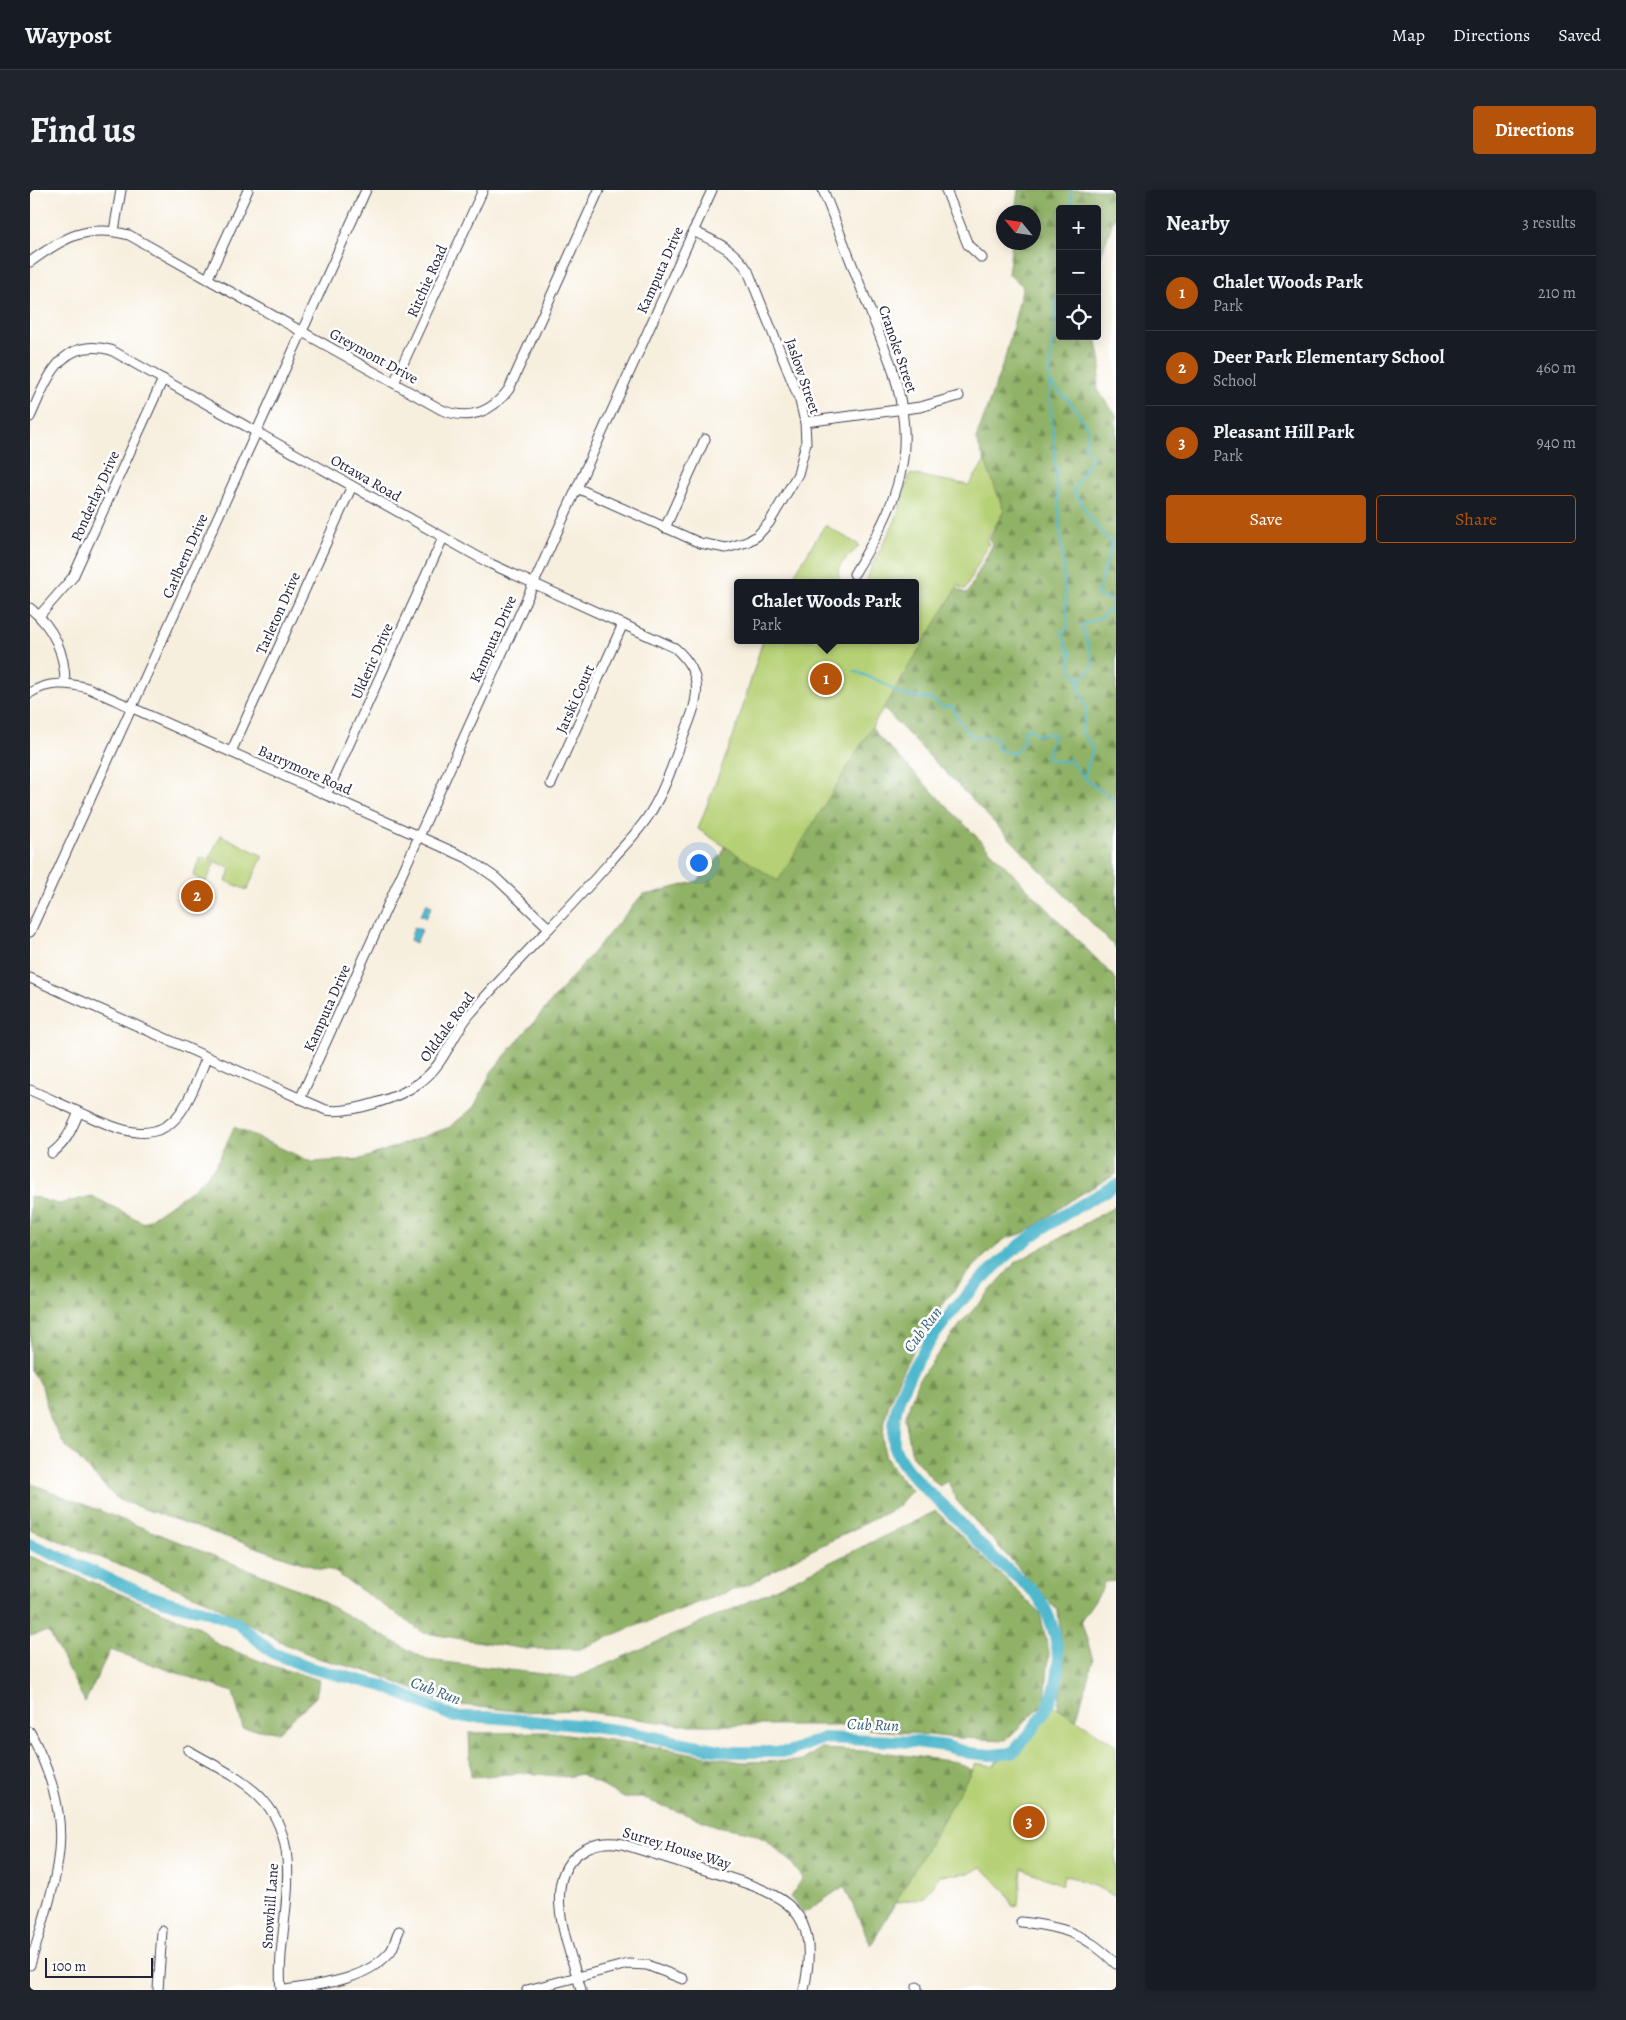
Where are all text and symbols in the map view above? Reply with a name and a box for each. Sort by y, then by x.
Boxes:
text: Waypost [25,19,112,51]
text: Map [1392,23,1425,47]
text: Directions [1453,23,1530,47]
text: Saved [1558,23,1601,47]
text: Find us [30,106,136,154]
button: Directions [1473,106,1596,154]
north arrow [996,205,1041,250]
map controls [1056,205,1101,340]
button: + [1056,205,1101,250]
text: Nearby [1166,209,1229,237]
text: 3 results [1522,212,1576,234]
street label: Kamputa Drive [632,223,688,317]
street label: Ritchie Road [402,241,452,321]
button: − [1056,250,1101,295]
text: Chalet Woods Park [1213,269,1363,295]
text: 1 [1179,282,1185,304]
text: 210 m [1538,282,1576,304]
button: locate [1056,295,1101,340]
text: Park [1213,295,1243,317]
street label: Cranoke Street [874,303,922,395]
street label: Greymont Drive [326,323,422,389]
street label: Jaslow Street [781,335,825,417]
text: Deer Park Elementary School [1213,344,1444,370]
text: 2 [1178,357,1186,379]
text: 460 m [1536,357,1576,379]
text: School [1213,370,1256,392]
text: Pleasant Hill Park [1213,419,1354,445]
text: 3 [1179,432,1185,454]
text: 940 m [1536,432,1576,454]
text: Park [1213,445,1243,467]
street label: Ponderlay Drive [66,447,124,545]
street label: Ottawa Road [327,450,406,507]
button: Save [1166,495,1366,543]
button: Share [1376,495,1576,543]
street label: Carlbern Drive [157,510,213,602]
street label: Tarleton Drive [251,569,305,657]
popup [734,579,919,644]
text: Chalet Woods Park [752,588,901,614]
street label: Kamputa Drive [465,592,521,686]
text: Park [752,614,782,636]
street label: Ulderic Drive [346,619,398,702]
pin: 1 [810,660,842,698]
street label: Jarski Court [551,661,599,737]
street label: Barrymore Road [255,740,356,800]
your location [686,850,712,876]
pin: 2 [181,877,213,915]
street label: Kamputa Drive [299,961,355,1055]
street label: Olddale Road [415,987,480,1066]
water label: Cub Run [898,1302,947,1357]
water label: Cub Run [407,1671,464,1711]
water label: Cub Run [847,1713,899,1737]
pin: 3 [1013,1803,1045,1841]
street label: Surrey House Way [620,1822,734,1874]
street label: Snowhill Lane [257,1862,283,1950]
scale bar [45,1955,152,1978]
text: 100 m [52,1957,86,1976]

